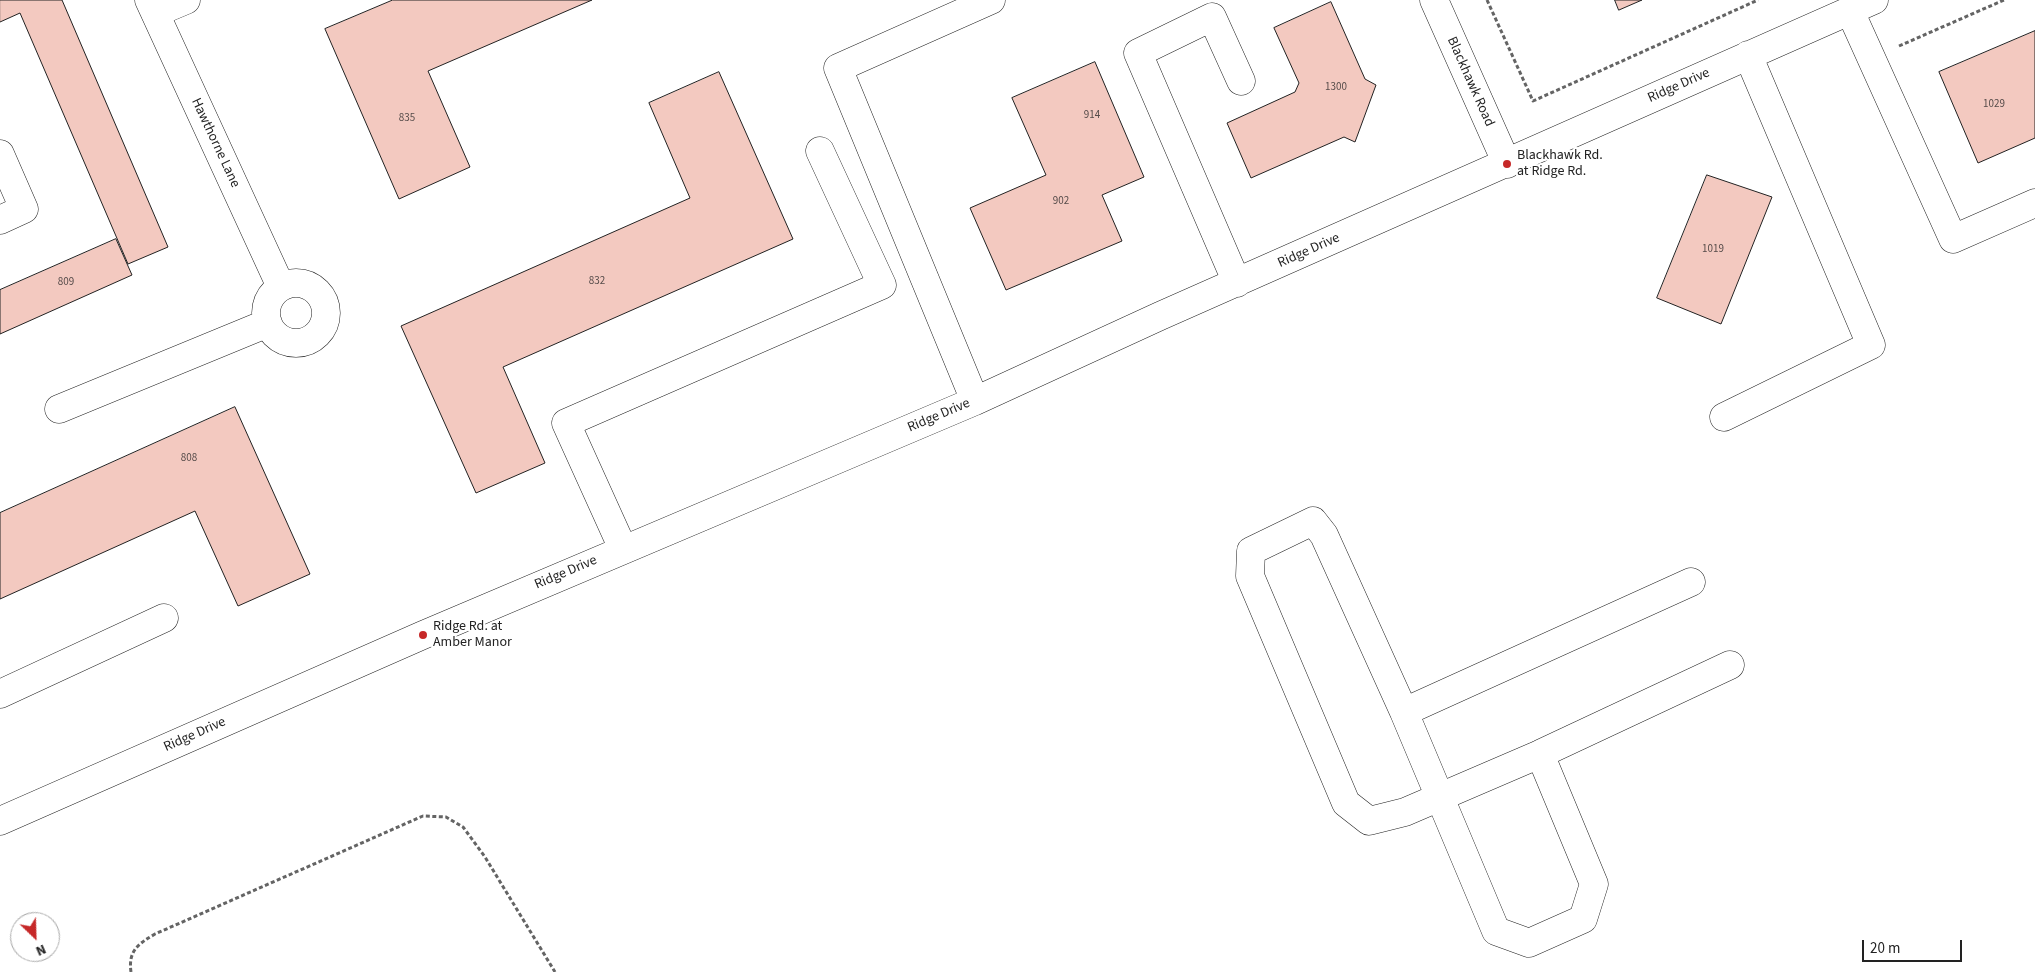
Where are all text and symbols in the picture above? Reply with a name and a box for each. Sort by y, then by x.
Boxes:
street label: Blackhawk Road [1443,34,1497,130]
street label: Ridge Drive [1645,65,1713,107]
house number: 1300 [1325,81,1347,95]
street label: Hawthorne Lane [187,96,243,190]
house number: 1029 [1983,98,2005,112]
house number: 914 [1084,109,1100,123]
house number: 835 [399,112,415,126]
place label: Blackhawk Rd. at Ridge Rd. [1517,148,1603,180]
marker: Blackhawk Rd. at Ridge Rd. [1501,158,1513,170]
house number: 902 [1053,195,1069,209]
street label: Ridge Drive [1275,230,1343,272]
house number: 1019 [1702,243,1724,257]
house number: 832 [589,275,605,289]
house number: 809 [58,276,74,290]
street label: Ridge Drive [905,395,973,437]
house number: 808 [181,452,197,466]
street label: Ridge Drive [532,552,600,594]
place label: Ridge Rd. at Amber Manor [433,619,512,652]
marker: Ridge Rd. at Amber Manor [417,629,429,641]
street label: Ridge Drive [161,714,229,756]
north arrow [10,912,60,962]
scale bar [1865,930,1965,962]
text: 20 m [1870,938,1900,959]
text: N [32,939,49,961]

